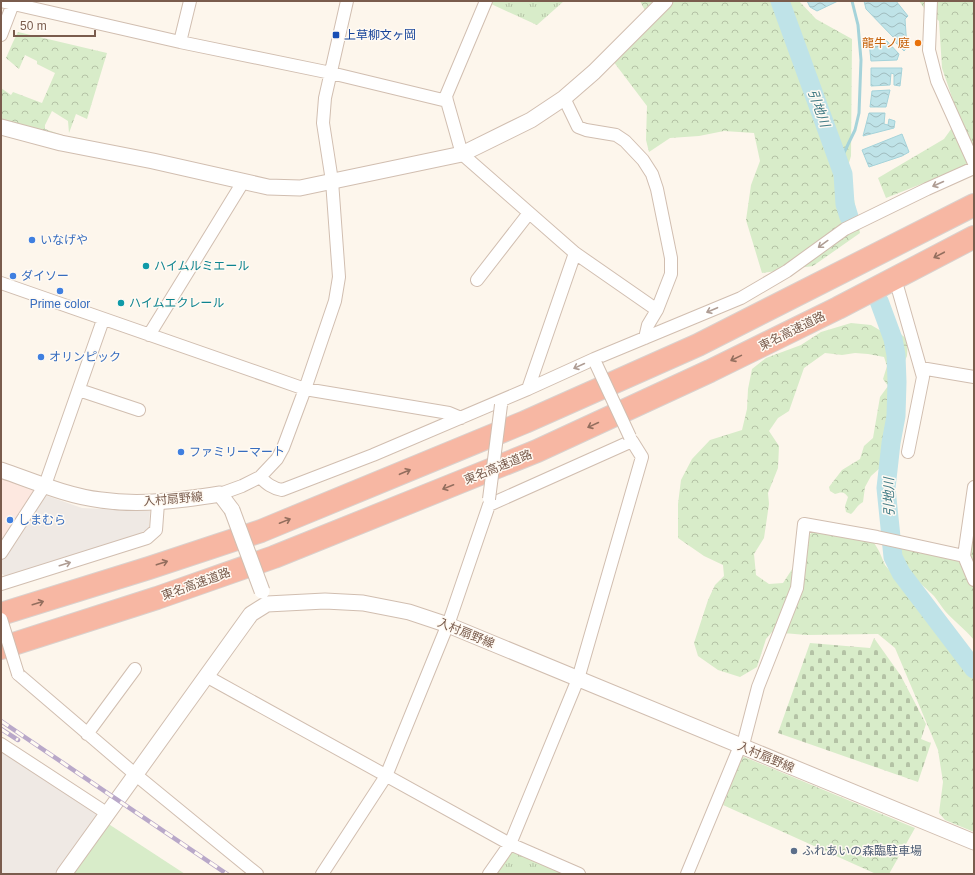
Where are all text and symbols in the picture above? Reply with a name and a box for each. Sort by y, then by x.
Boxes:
scale bar [14,12,95,38]
text: 50 m [20,19,47,33]
place label: 上草柳文ヶ岡 [344,28,416,42]
marker: 上草柳文ヶ岡 [331,30,341,40]
place label: 龍牛ノ庭 [862,36,910,50]
marker: 龍牛ノ庭 [913,38,923,48]
water label: 引地川 [805,87,833,131]
one-way arrow [933,181,945,188]
place label: いなげや [40,233,88,247]
marker: いなげや [27,235,37,245]
one-way arrow [818,240,829,248]
one-way arrow [934,252,946,259]
place label: ハイムルミエール [154,259,250,273]
marker: ハイムルミエール [141,261,151,271]
place label: ダイソー [21,269,69,283]
marker: ダイソー [8,271,18,281]
marker: Prime color [55,286,65,296]
place label: ハイムエクレール [129,296,225,310]
place label: Prime color [30,297,90,311]
marker: ハイムエクレール [116,298,126,308]
one-way arrow [706,307,718,314]
street label: 東名高速道路 [757,309,827,353]
place label: オリンピック [49,350,121,364]
marker: オリンピック [36,352,46,362]
one-way arrow [730,355,742,362]
one-way arrow [574,363,586,370]
one-way arrow [587,422,599,429]
place label: ファミリーマート [189,445,285,459]
marker: ファミリーマート [176,447,186,457]
street label: 東名高速道路 [462,447,534,487]
one-way arrow [399,468,411,475]
water label: 引地川 [881,475,897,517]
one-way arrow [442,484,454,492]
street label: 入村扇野線 [142,489,204,509]
place label: しまむら [18,513,66,527]
marker: しまむら [5,515,15,525]
one-way arrow [278,516,290,524]
one-way arrow [156,559,168,567]
one-way arrow [58,560,71,567]
street label: 東名高速道路 [160,565,232,603]
one-way arrow [32,599,45,606]
street label: 入村扇野線 [436,615,496,651]
street label: 入村扇野線 [736,739,796,775]
place label: ふれあいの森臨駐車場 [802,844,922,858]
marker: ふれあいの森臨駐車場 [789,846,799,856]

